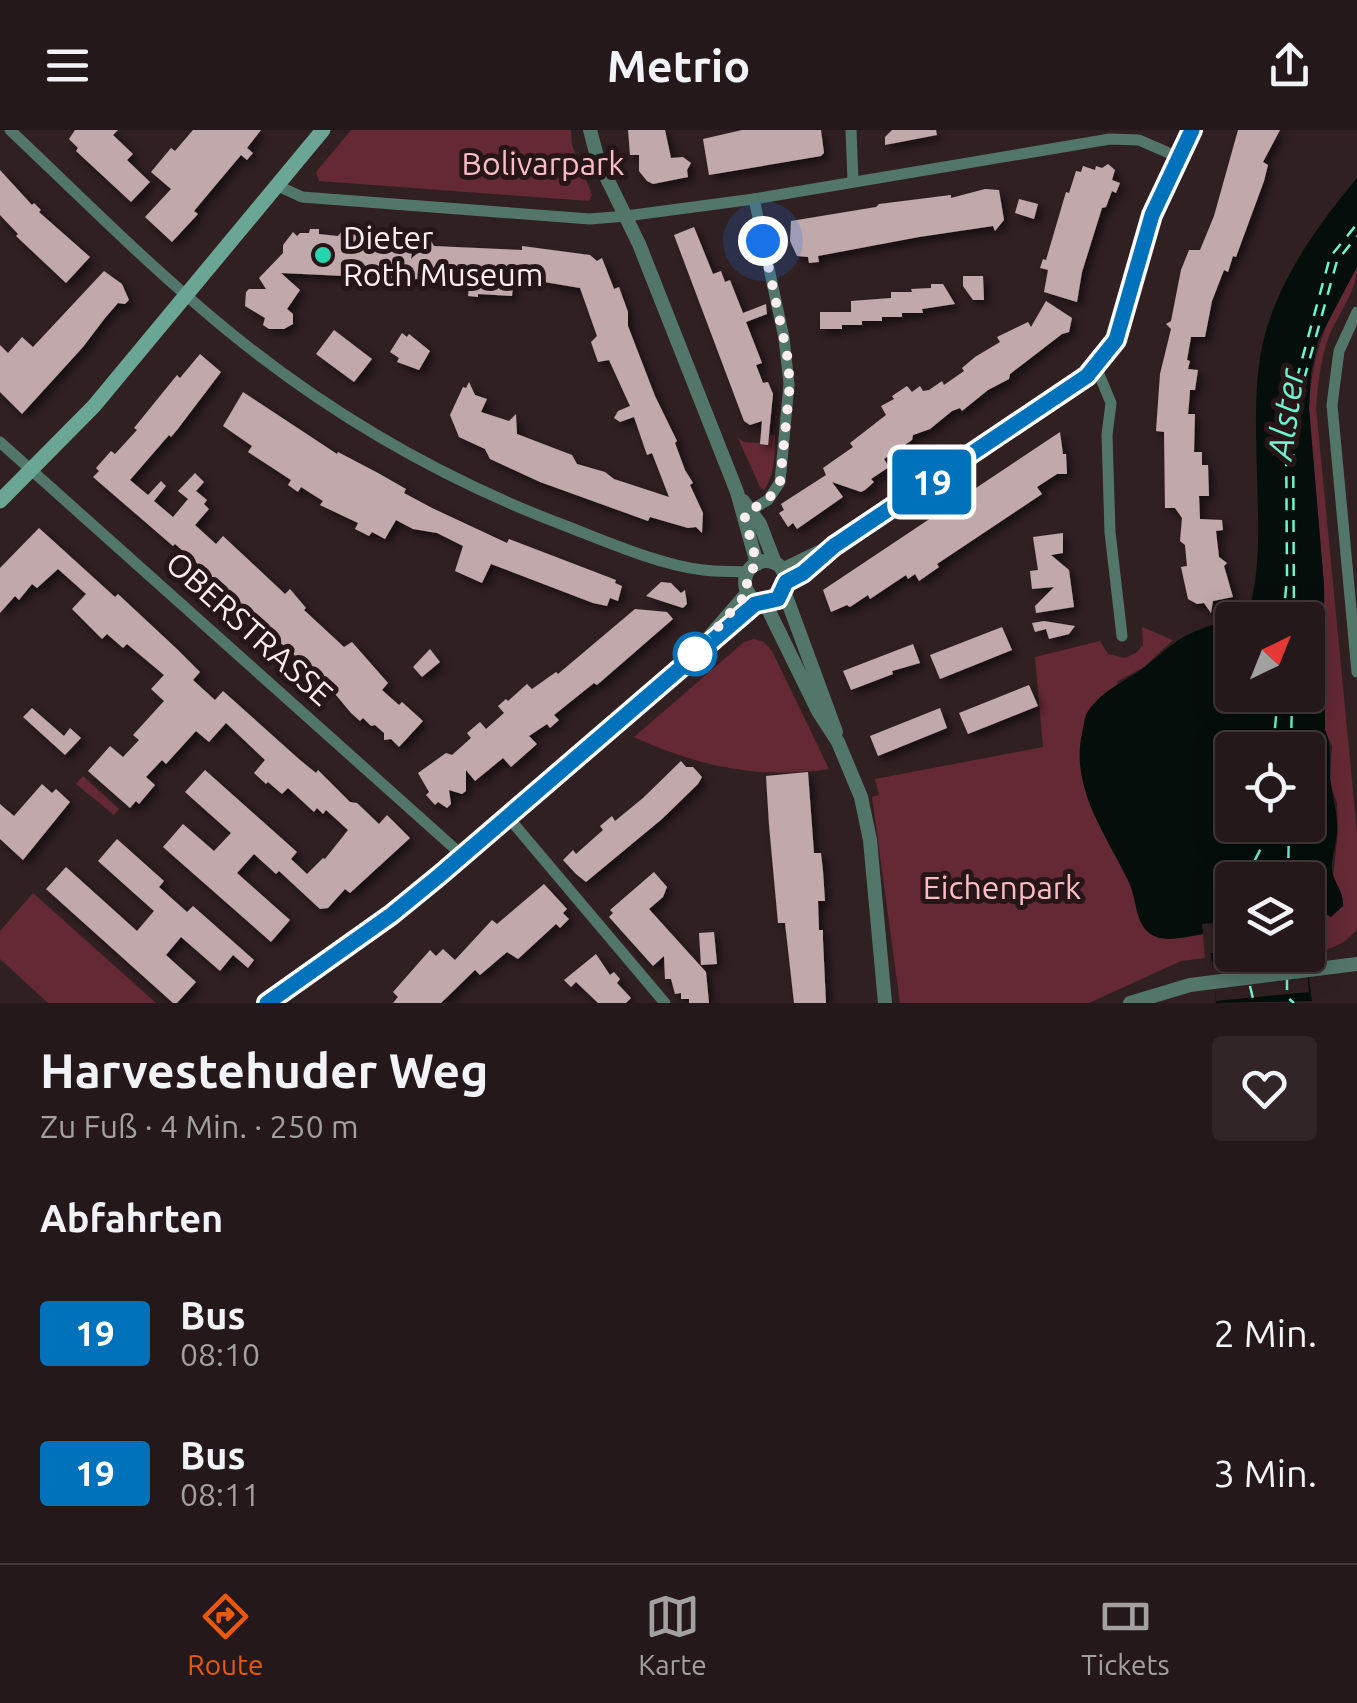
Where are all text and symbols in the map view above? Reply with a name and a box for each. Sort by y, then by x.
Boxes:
icon: menu [40,38,95,93]
icon: share [1262,38,1317,93]
text: Metrio [607,40,750,91]
park label: Bolivarpark [462,145,624,181]
your location [738,216,788,266]
place label: Dieter Roth Museum [343,219,543,292]
marker: Dieter Roth Museum [312,244,334,266]
water label: Alster [1259,364,1311,464]
line badge: 19 [887,450,977,514]
text: 19 [912,462,952,502]
street label: OBERSTRASSE [159,544,341,712]
north arrow [1215,602,1325,712]
map controls [1215,602,1325,972]
unlabelled marker [674,633,716,675]
button: locate [1215,732,1325,842]
button: layers [1215,862,1325,972]
park label: Eichenpark [923,869,1081,905]
button: heart [1212,1036,1317,1141]
text: Harvestehuder Weg [40,1043,488,1097]
text: Zu Fuß · 4 Min. · 250 m [40,1108,359,1144]
text: Abfahrten [40,1197,223,1239]
text: Bus [180,1294,245,1336]
text: 2 Min. [1214,1312,1317,1354]
text: 19 [75,1313,115,1353]
text: 08:10 [180,1336,260,1372]
text: Bus [180,1434,245,1476]
text: 3 Min. [1214,1452,1317,1494]
text: 19 [75,1453,115,1493]
text: 08:11 [180,1476,260,1512]
tab: Route [187,1589,264,1680]
tab: Karte [638,1589,707,1680]
tab: Tickets [1081,1589,1170,1680]

